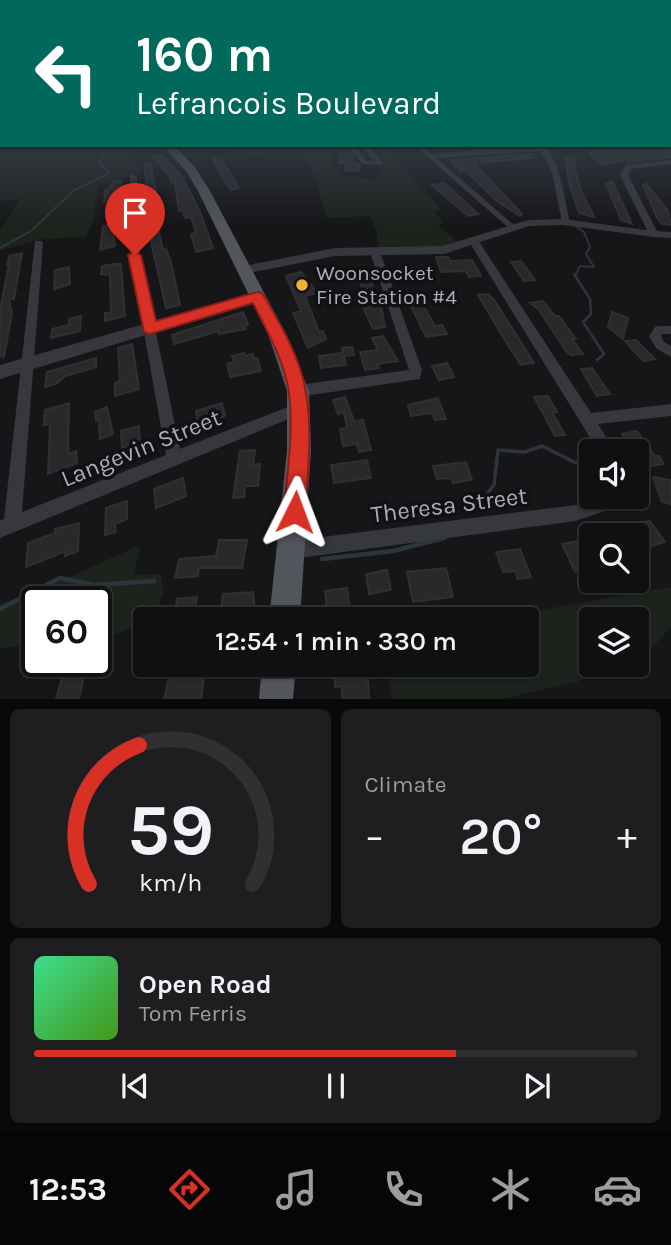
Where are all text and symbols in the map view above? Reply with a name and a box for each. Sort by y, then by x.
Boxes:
text: 160 m [136,26,273,83]
icon: left [21,28,112,119]
text: Lefrancois Boulevard [136,85,441,122]
pin [105,183,165,255]
icon: arrive [116,194,154,232]
place label: Woonsocket Fire Station #4 [316,261,457,309]
marker: Woonsocket Fire Station #4 [294,277,310,293]
street label: Langevin Street [57,403,225,493]
map controls [579,439,649,677]
button: sound [579,439,649,509]
position arrow [258,475,332,549]
street label: Theresa Street [369,482,529,528]
button: search [579,523,649,593]
speed limit sign: 60 [21,586,112,677]
button: layers [579,607,649,677]
text: 12:54 · 1 min · 330 m [215,626,457,657]
text: Climate [365,771,447,798]
text: 59 [127,788,214,873]
text: 20° [459,806,542,867]
text: − [365,814,384,859]
text: + [617,814,637,859]
text: km/h [139,868,202,897]
text: Open Road [139,969,272,1000]
text: Tom Ferris [139,1000,247,1027]
icon: previous [116,1067,154,1105]
icon: pause [317,1067,355,1105]
icon: next [518,1067,556,1105]
icon: directions [165,1165,214,1214]
icon: music [272,1165,321,1214]
icon: phone [379,1165,428,1214]
icon: climate [486,1165,535,1214]
icon: car [593,1165,642,1214]
text: 12:53 [29,1171,107,1208]

